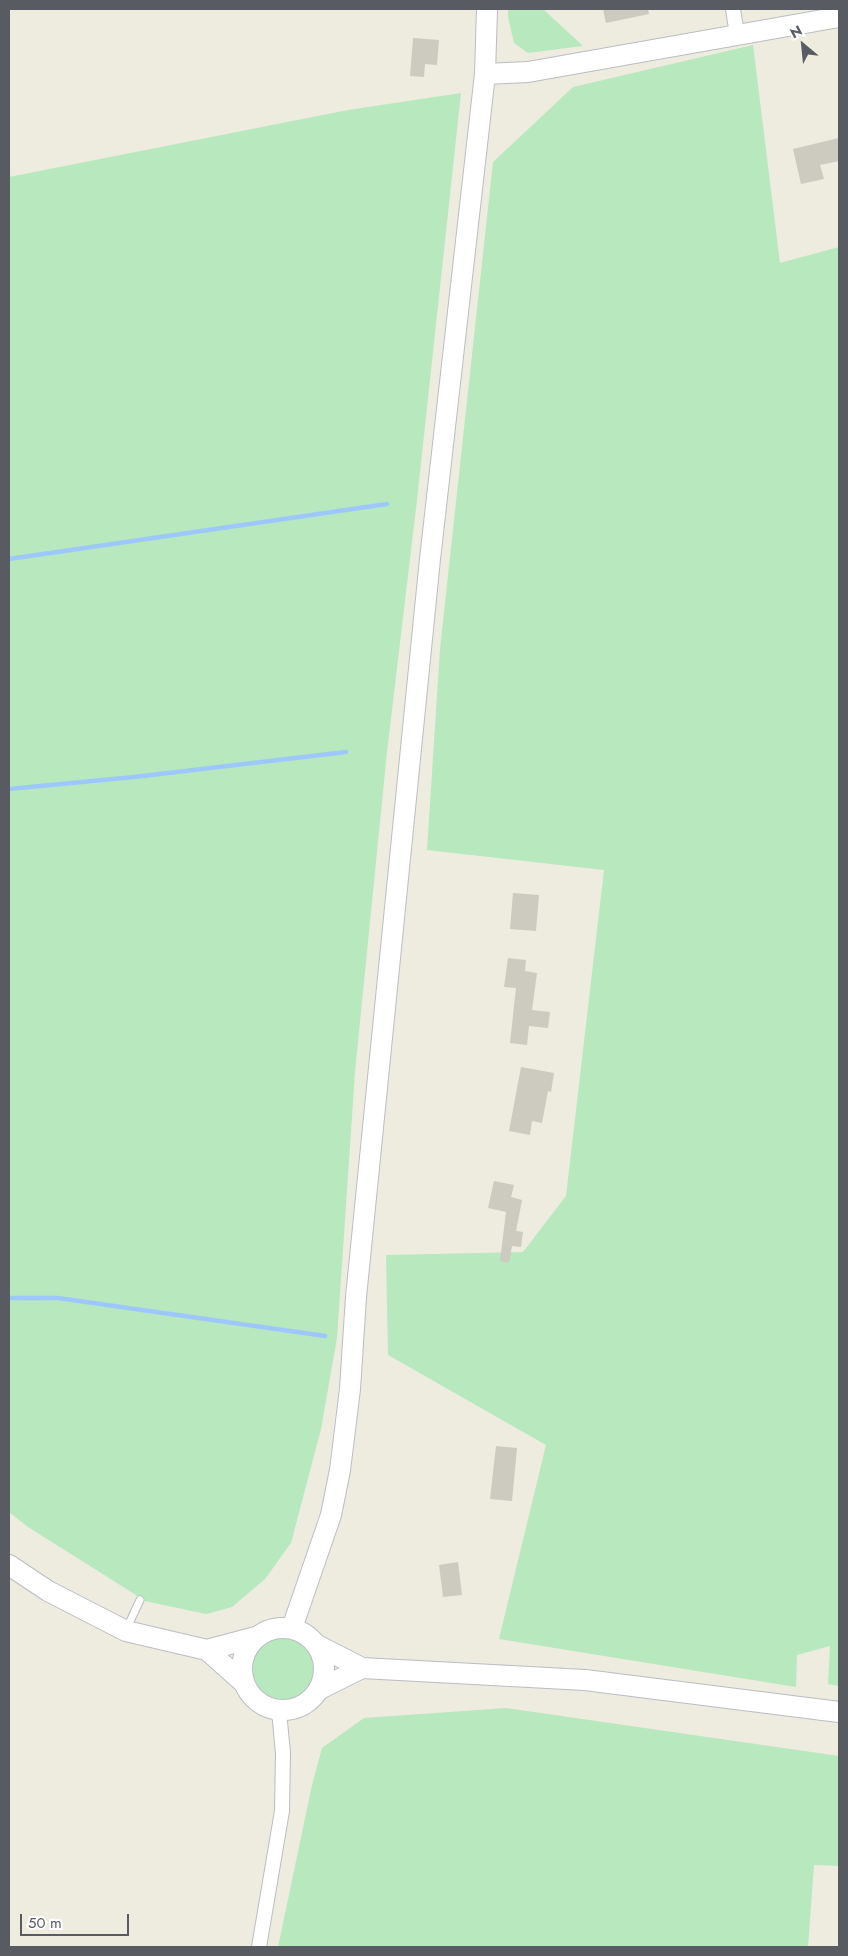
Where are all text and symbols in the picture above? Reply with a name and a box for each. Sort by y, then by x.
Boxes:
north arrow [778,20,828,70]
text: N [786,20,806,43]
scale bar [22,1904,131,1936]
text: 50 m [28,1912,62,1934]

